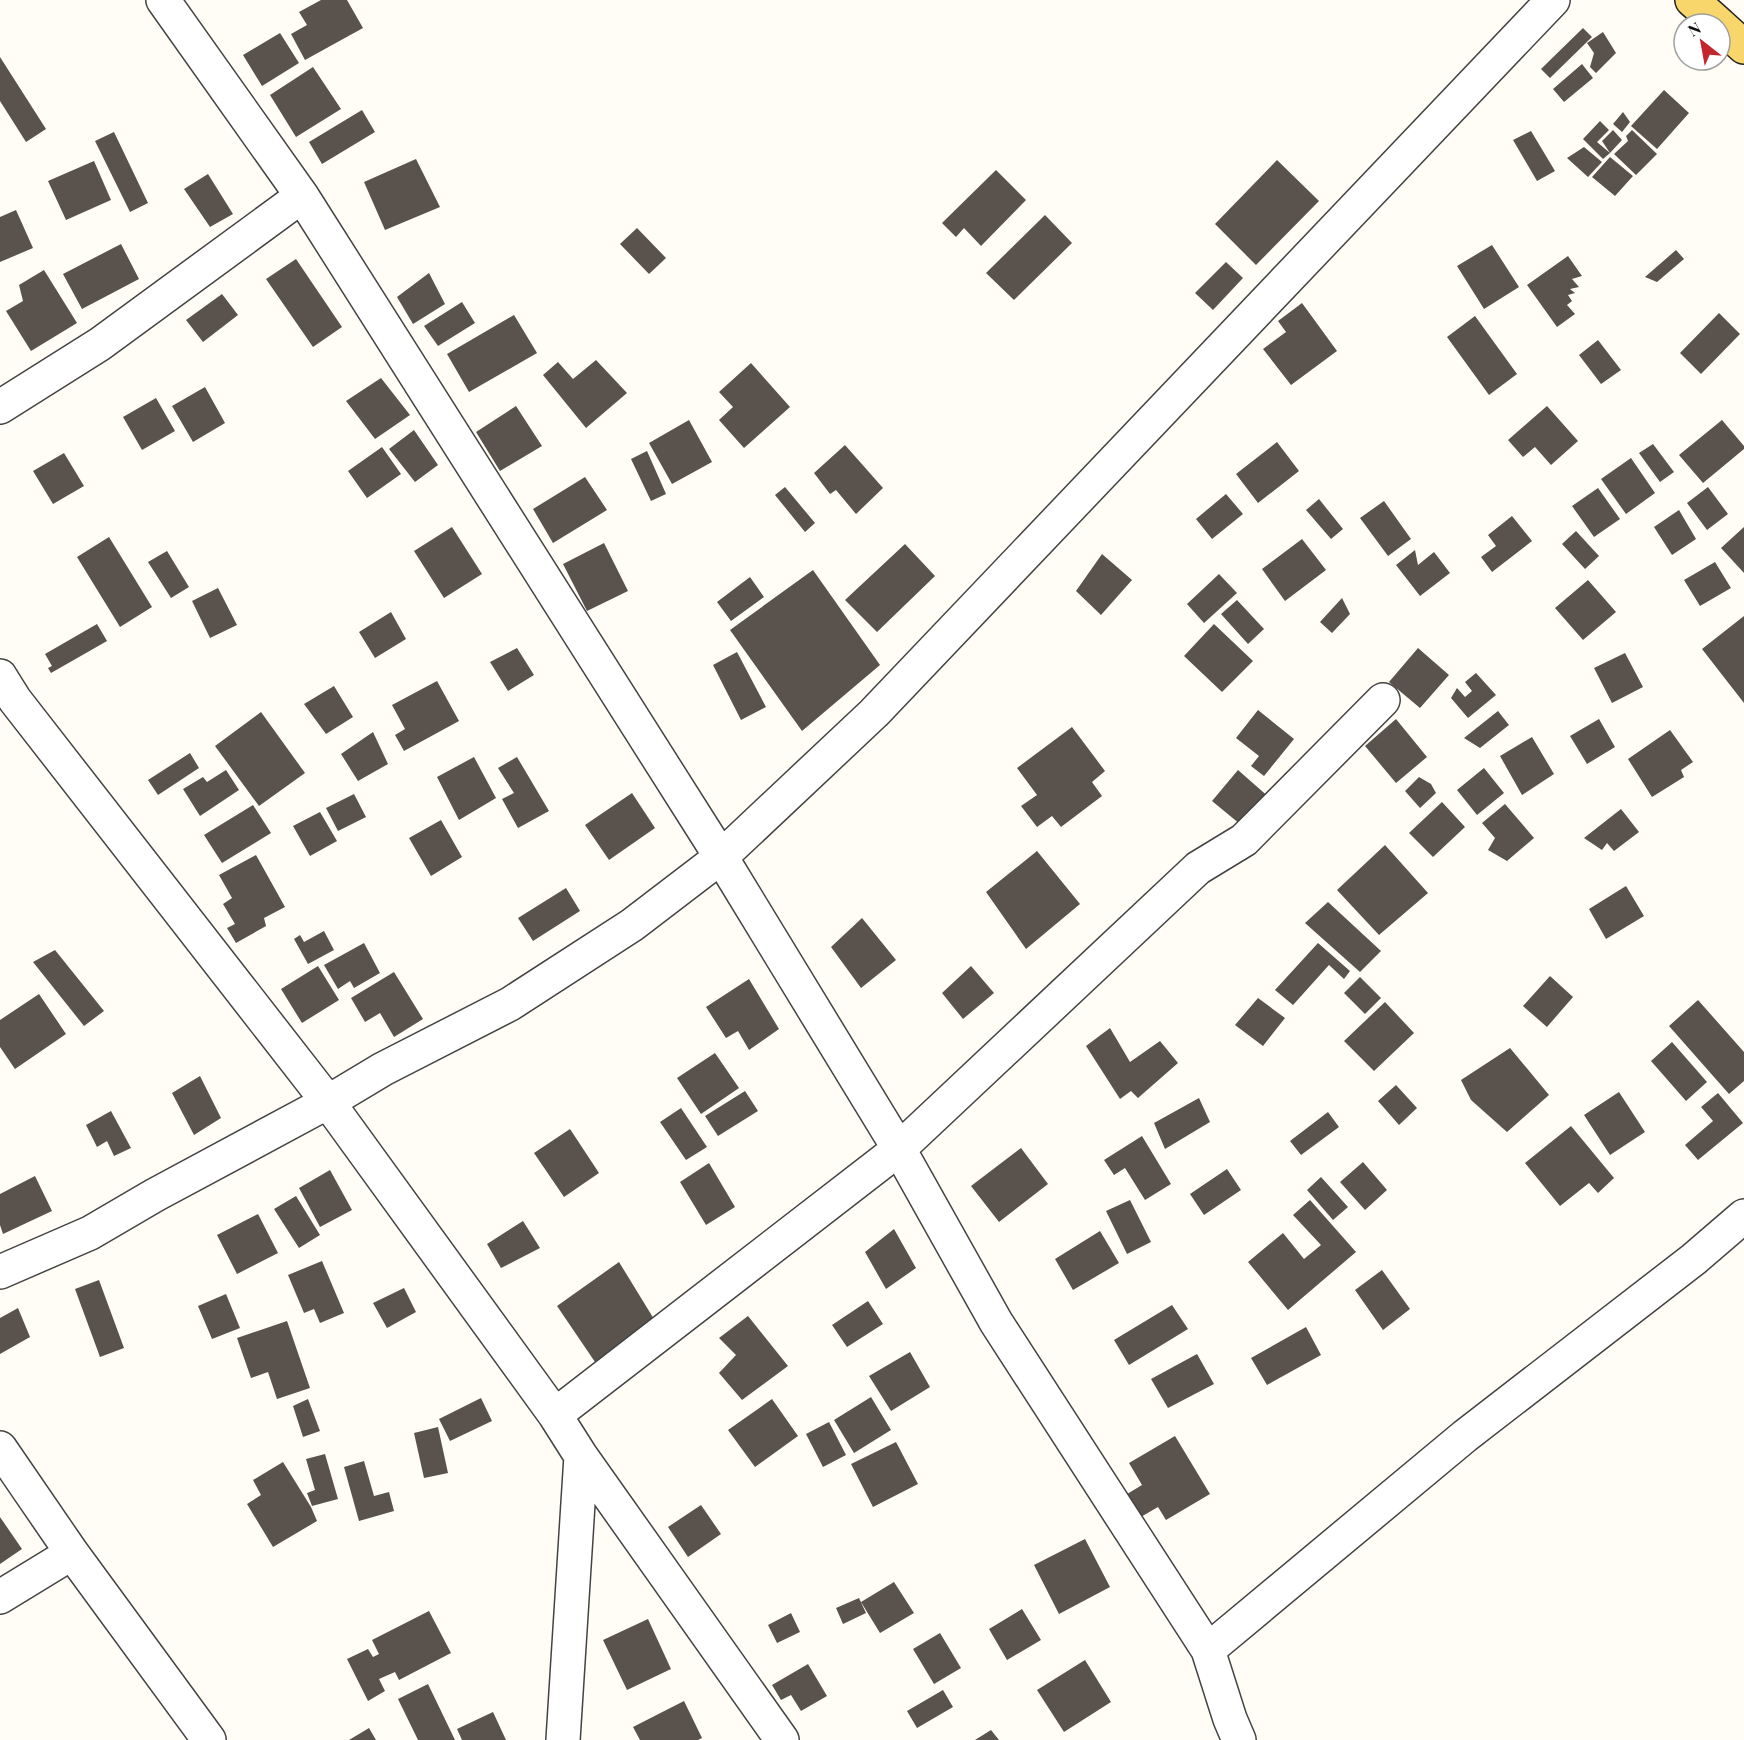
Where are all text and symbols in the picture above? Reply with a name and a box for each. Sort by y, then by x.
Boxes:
north arrow [1672,12,1732,72]
text: N [1684,17,1705,41]

